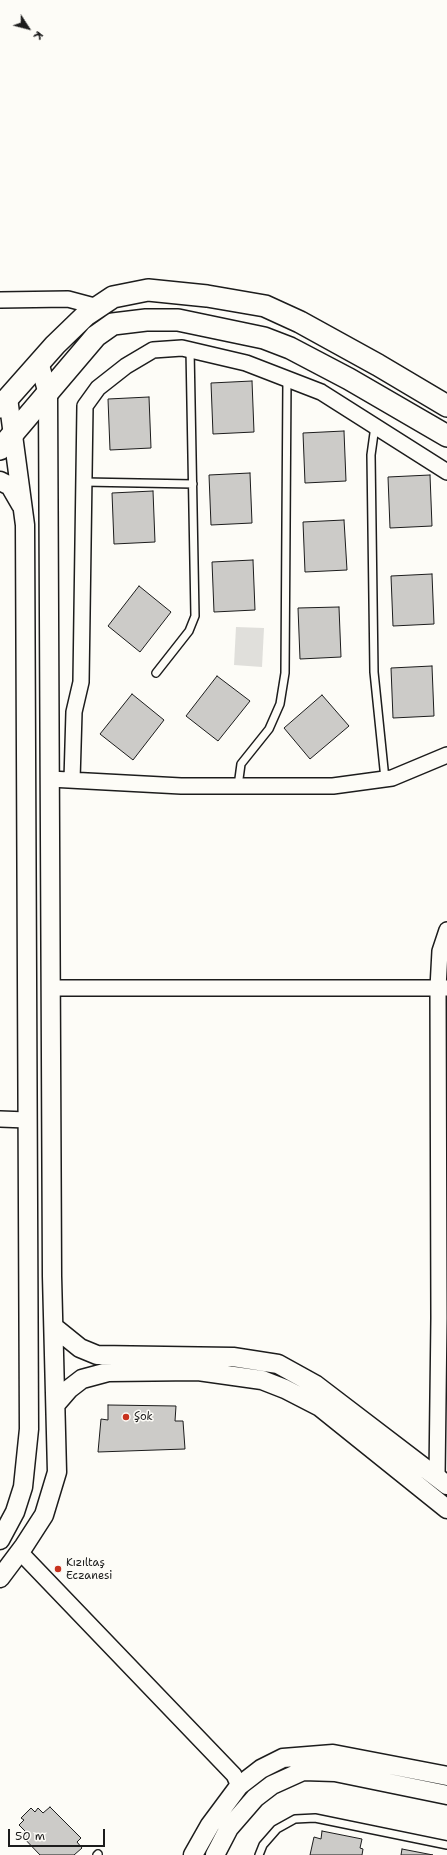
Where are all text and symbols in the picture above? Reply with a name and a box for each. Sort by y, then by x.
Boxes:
north arrow [8,8,48,48]
text: K [30,28,46,43]
place label: Şok [134,1410,153,1424]
marker: Şok [121,1412,131,1422]
place label: Kızıltaş Eczanesi [66,1556,112,1582]
marker: Kızıltaş Eczanesi [53,1564,63,1574]
scale bar [10,1821,107,1847]
text: 50 m [15,1828,45,1844]

